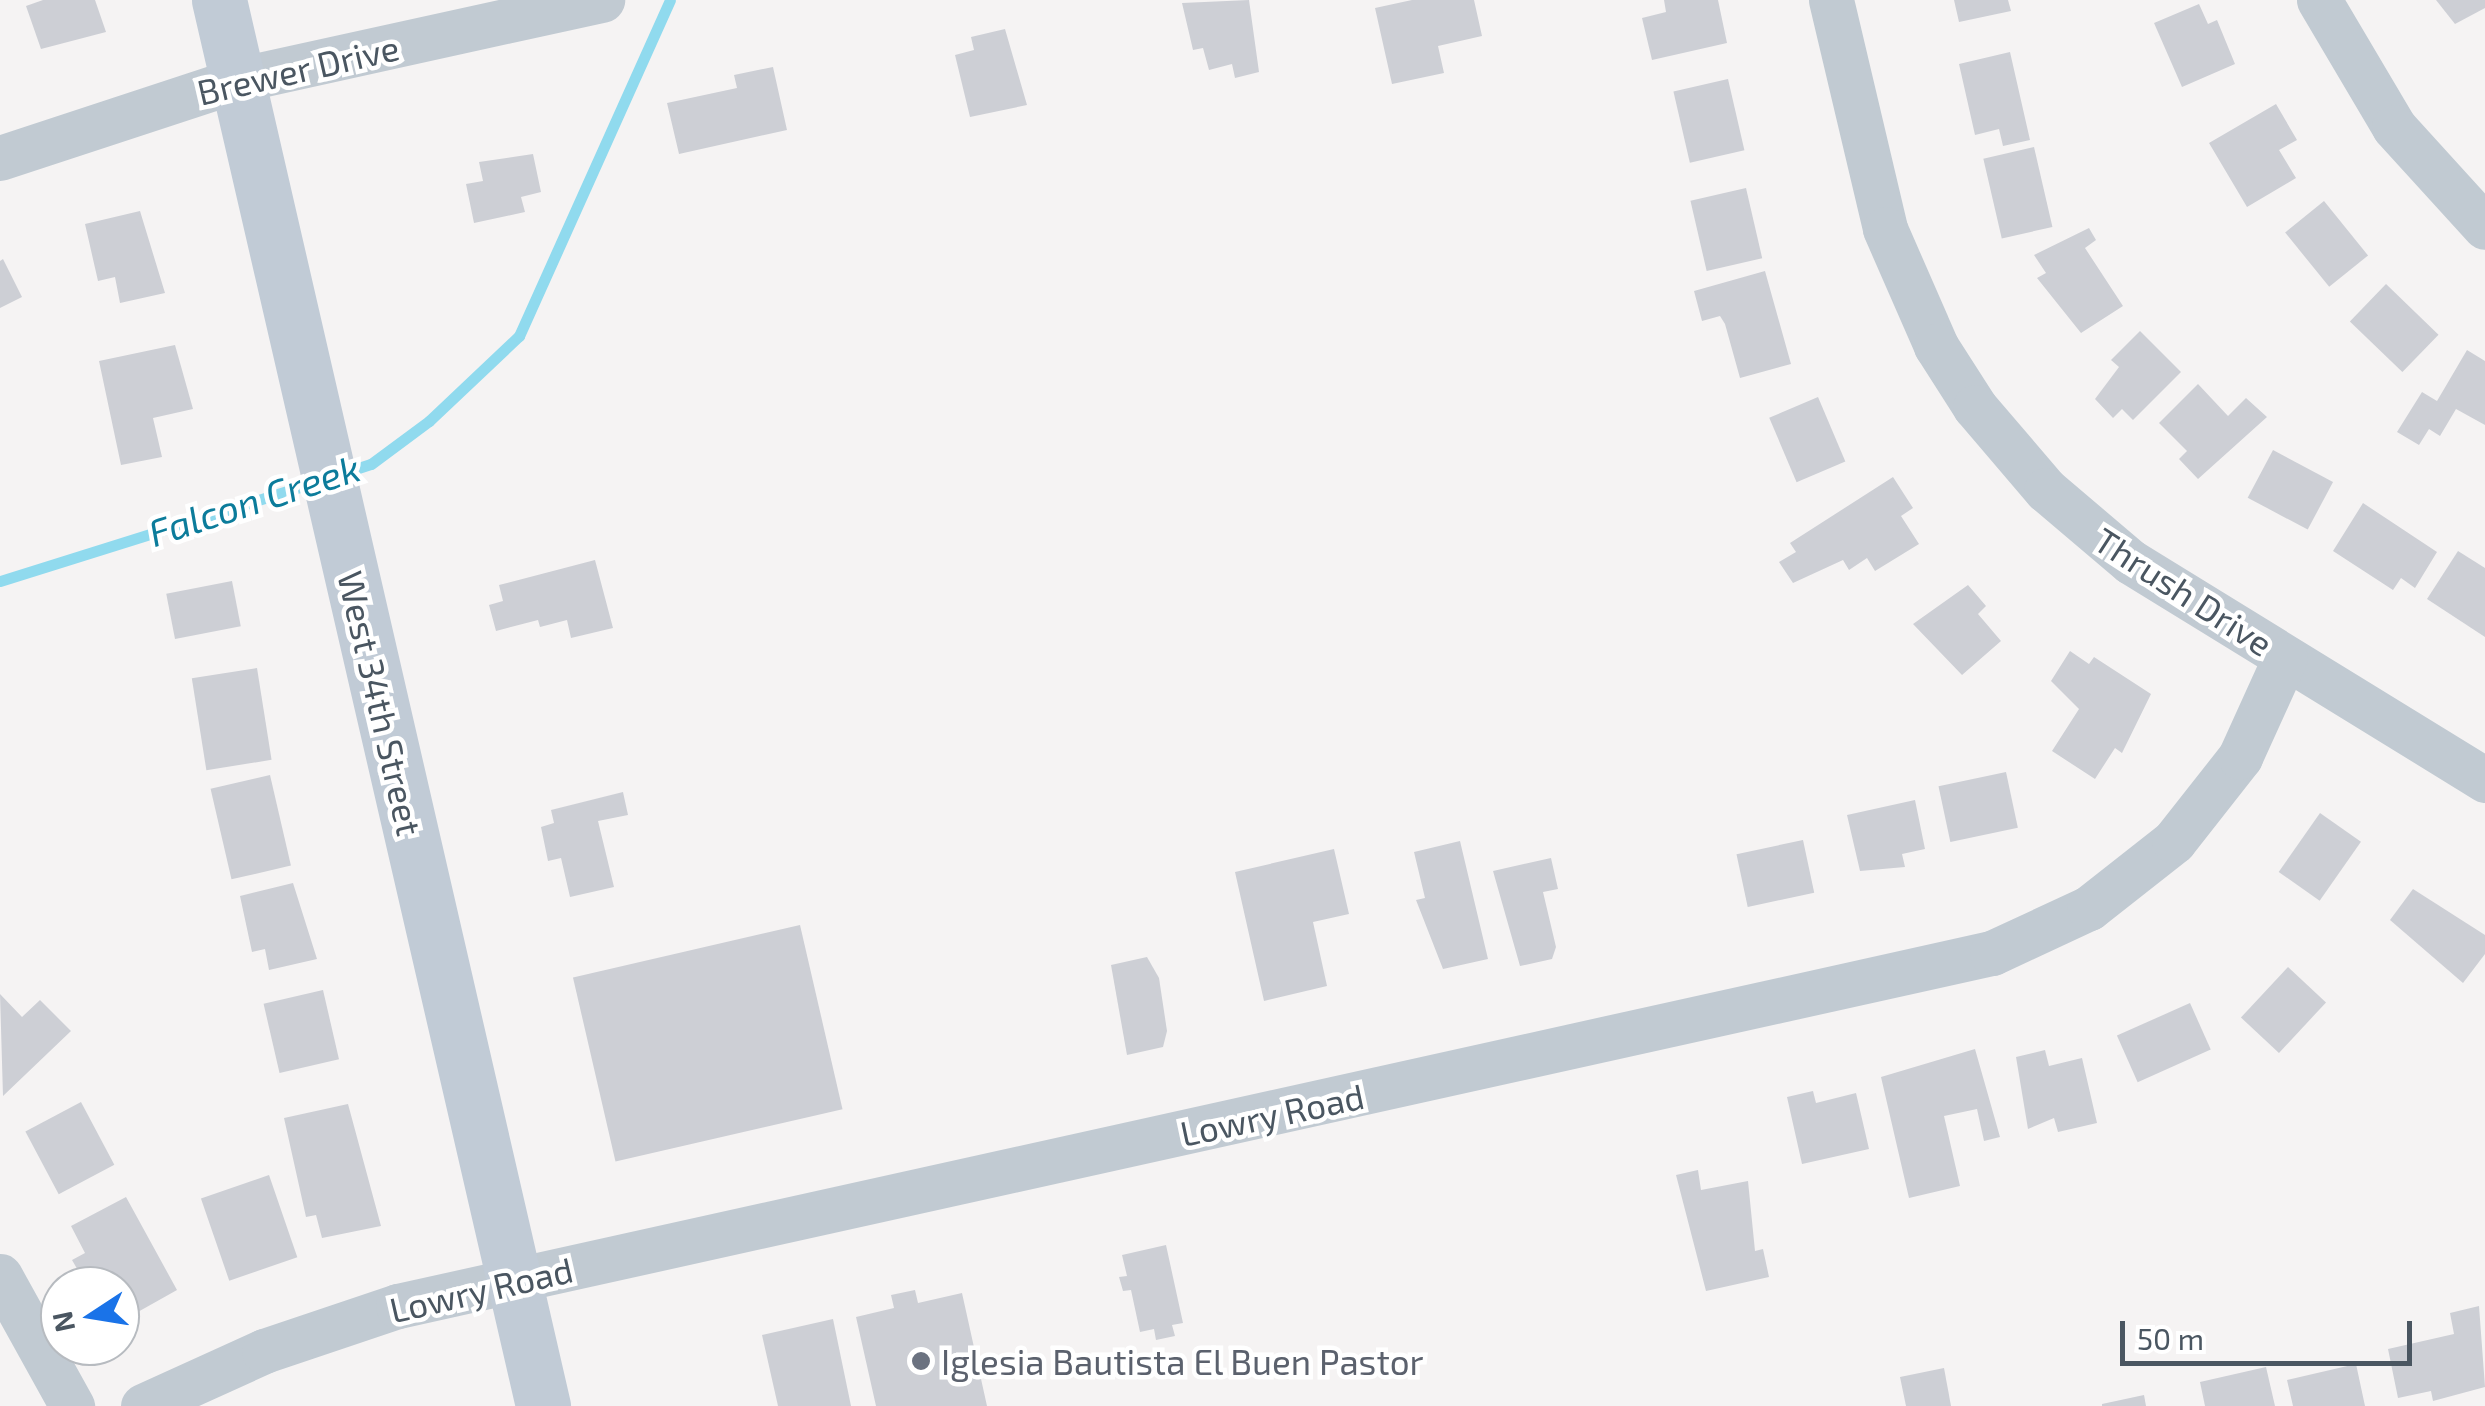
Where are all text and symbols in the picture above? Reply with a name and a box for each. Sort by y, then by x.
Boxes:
street label: Brewer Drive [193,25,403,113]
water label: Falcon Creek [143,444,365,556]
street label: Thrush Drive [2087,518,2281,664]
street label: West 34th Street [330,567,432,839]
street label: Lowry Road [1176,1074,1368,1154]
street label: Lowry Road [385,1247,577,1331]
north arrow [40,1266,140,1366]
scale bar [2125,1301,2418,1363]
text: N [44,1308,81,1335]
text: 50 m [2137,1320,2204,1356]
place label: Iglesia Bautista El Buen Pastor [941,1340,1425,1382]
marker: Iglesia Bautista El Buen Pastor [910,1350,932,1372]

